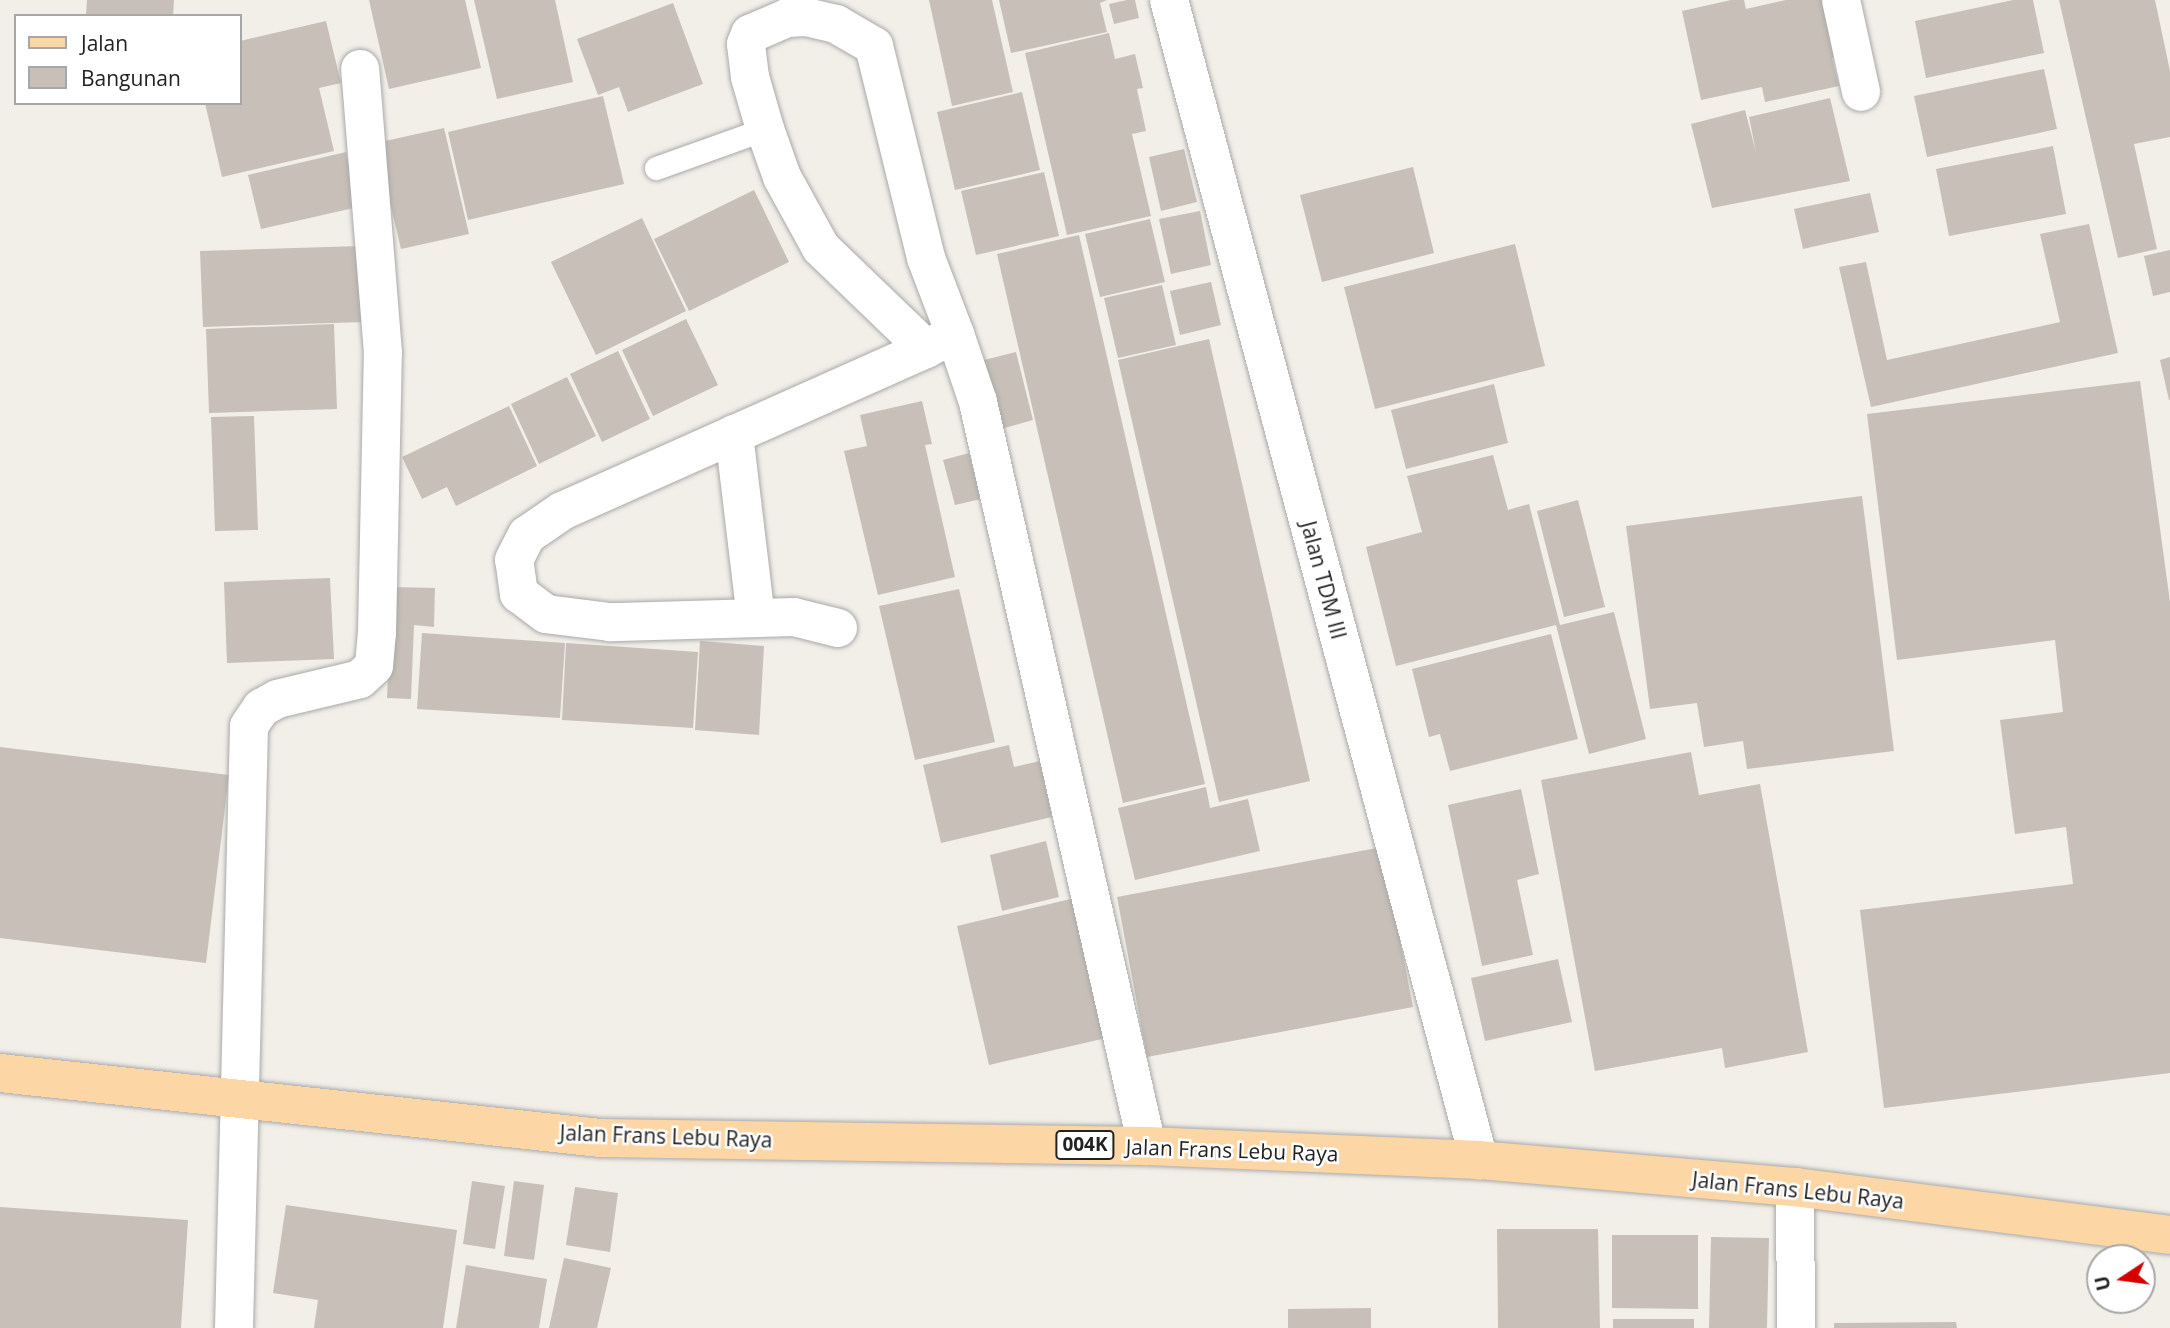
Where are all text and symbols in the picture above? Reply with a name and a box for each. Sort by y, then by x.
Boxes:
legend [14,14,242,105]
text: Jalan [81,29,128,57]
text: Bangunan [81,64,181,92]
street label: Jalan TDM III [1296,518,1352,642]
street label: Jalan Frans Lebu Raya [559,1120,773,1152]
road number: 004K [1055,1130,1115,1161]
street label: Jalan Frans Lebu Raya [1125,1134,1339,1166]
street label: Jalan Frans Lebu Raya [1691,1166,1905,1214]
north arrow [2086,1244,2156,1314]
text: U [2088,1273,2117,1293]

